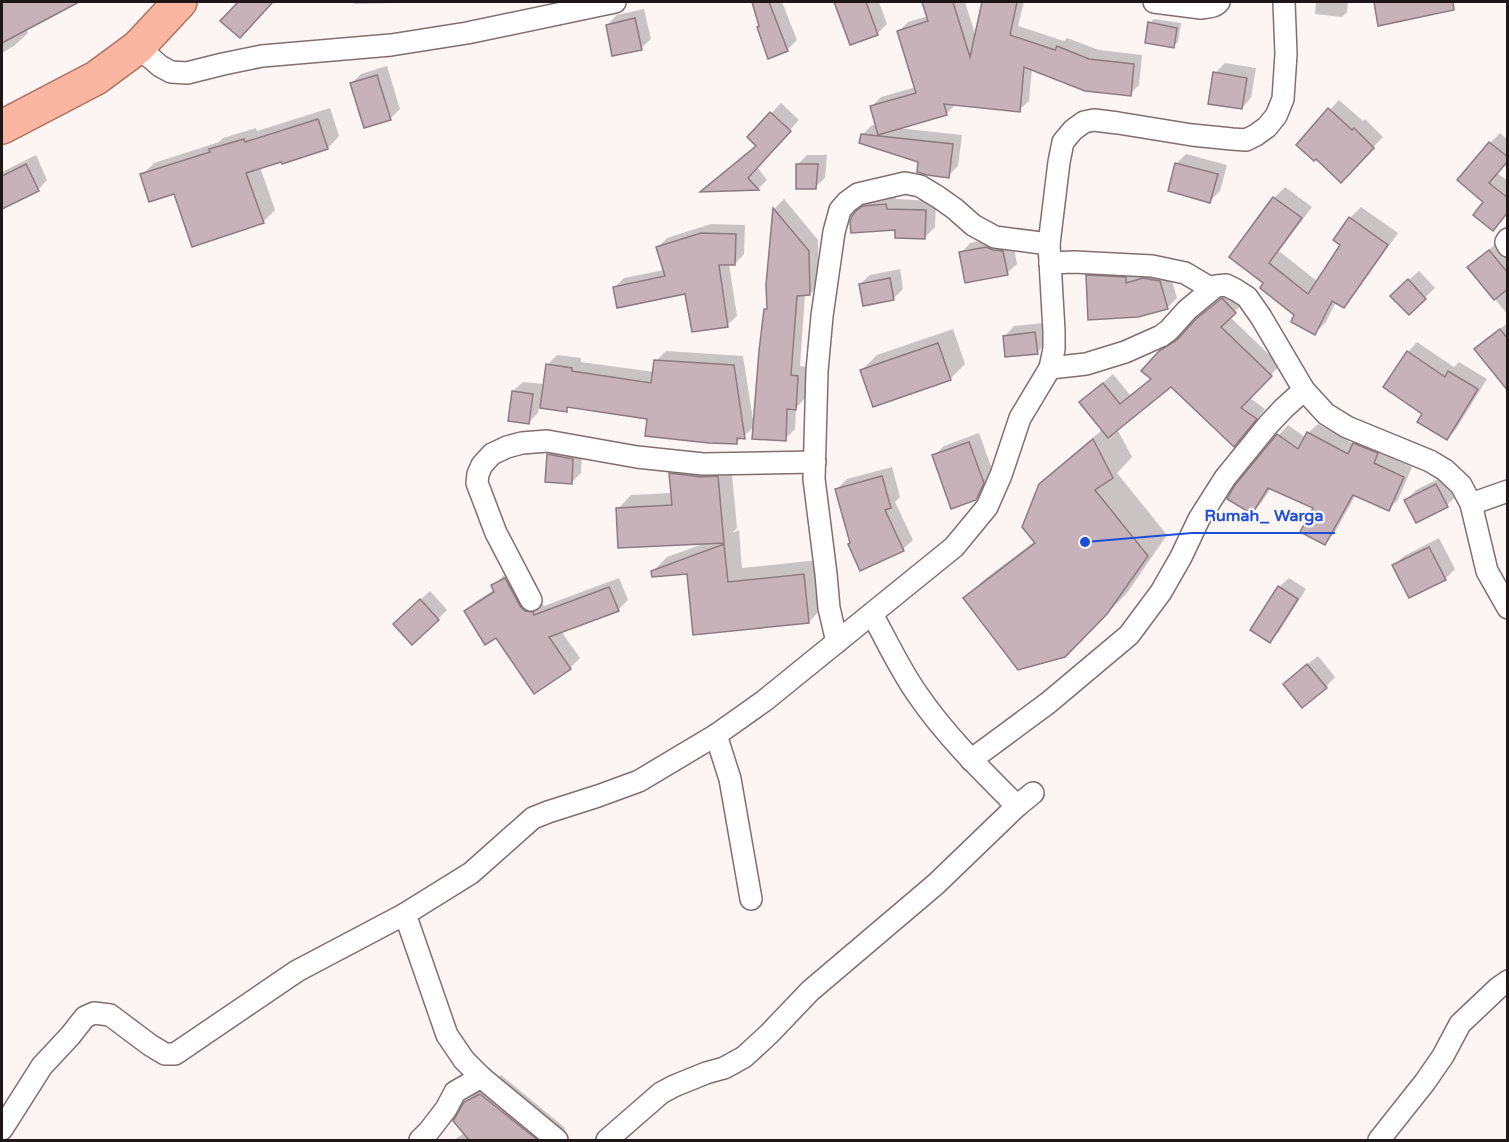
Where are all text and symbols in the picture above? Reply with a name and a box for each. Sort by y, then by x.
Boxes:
callout: Rumah_ Warga [1192,499,1335,533]
text: Rumah_ Warga [1205,506,1323,526]

